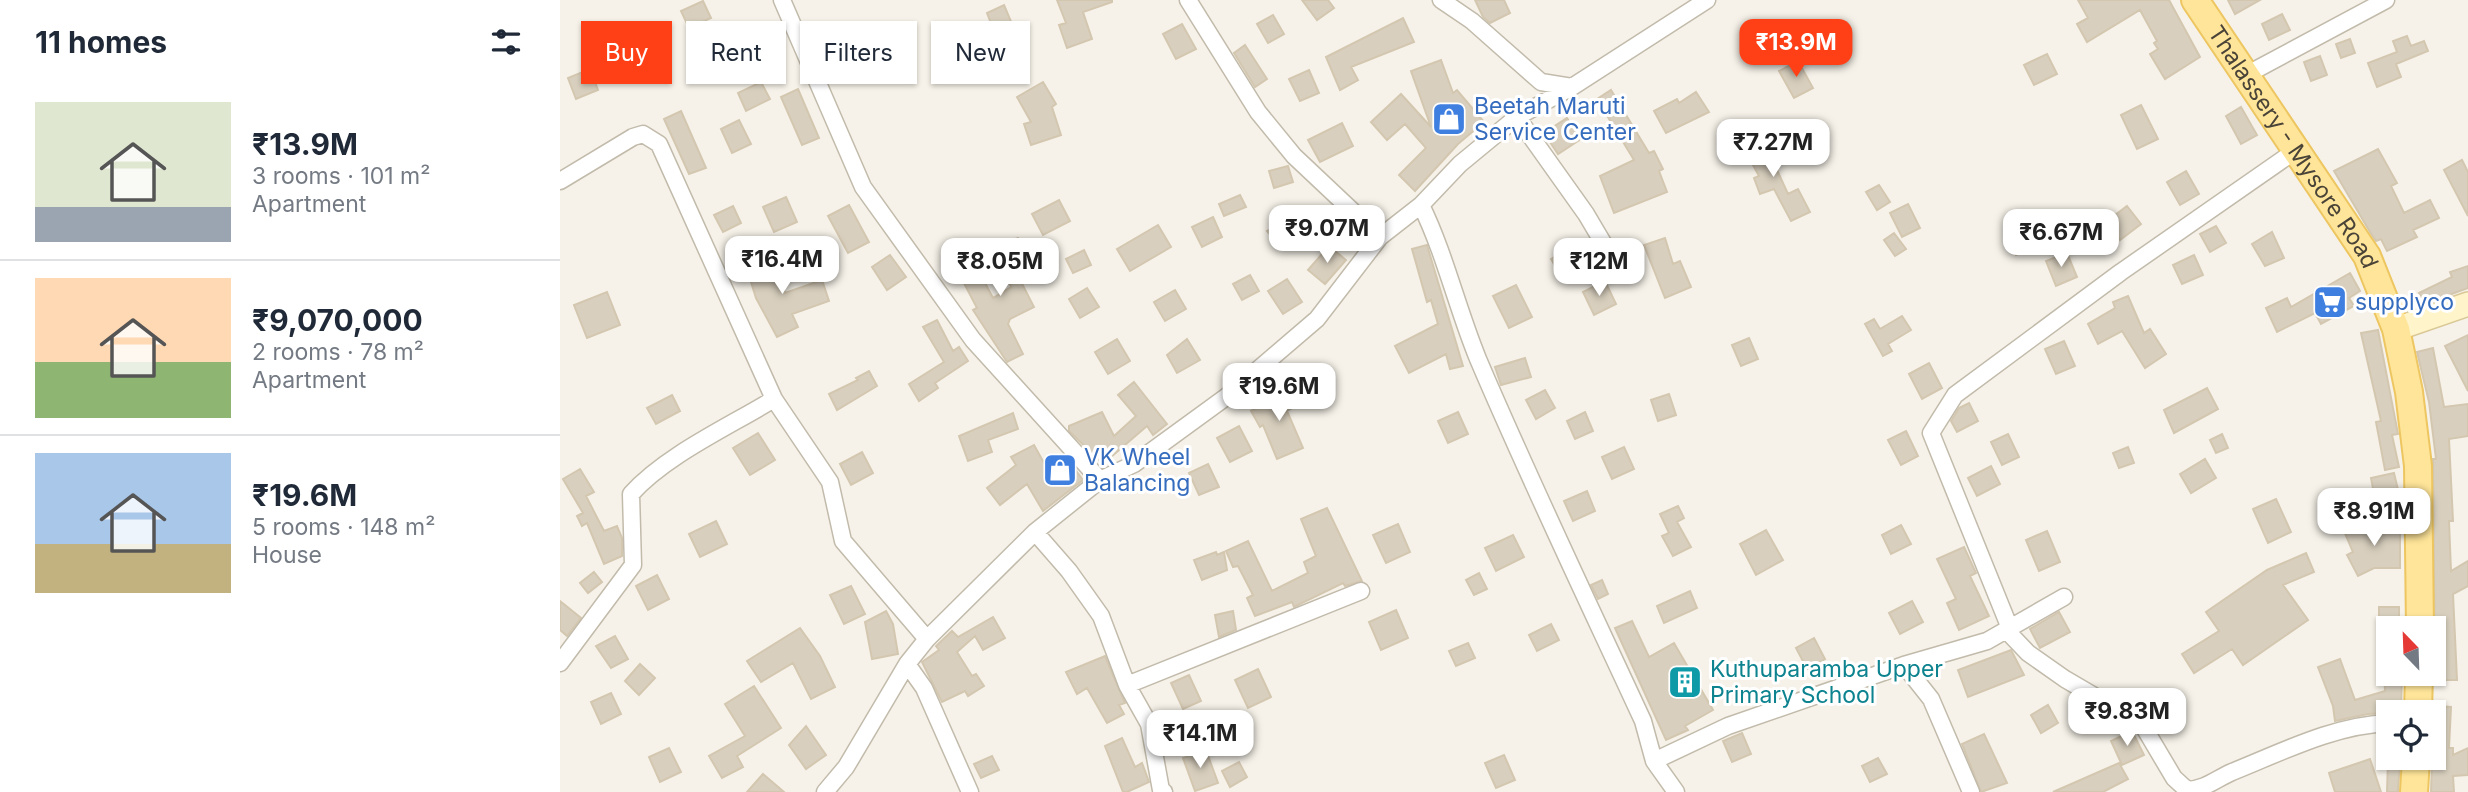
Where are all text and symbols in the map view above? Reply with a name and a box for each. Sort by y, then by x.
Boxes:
pin: ₹13.9M [1739,20,1853,79]
street label: Thalassery - Mysore Road [2202,20,2384,272]
chip: Buy [581,21,672,84]
chip: Rent [686,21,786,84]
chip: Filters [800,21,917,84]
chip: New [931,21,1030,84]
icon: filters [487,23,525,61]
text: 11 homes [35,24,167,60]
text: ₹13.9M [1755,28,1837,56]
place label: Beetah Maruti Service Center [1474,92,1636,146]
shop icon: Beetah Maruti Service Center [1430,100,1468,138]
pin: ₹7.27M [1716,120,1830,179]
text: ₹13.9M [252,126,358,162]
text: ₹7.27M [1733,128,1813,156]
icon: home [91,130,175,214]
text: 3 rooms · 101 m² [252,162,430,190]
text: Apartment [252,190,366,218]
pin: ₹9.07M [1270,205,1384,265]
pin: ₹6.67M [2004,210,2118,269]
text: ₹9.07M [1285,214,1369,242]
text: ₹6.67M [2019,218,2103,246]
pin: ₹16.4M [725,236,839,296]
pin: ₹8.05M [943,238,1057,298]
pin: ₹12M [1558,238,1640,298]
text: ₹16.4M [741,245,823,273]
text: ₹8.05M [957,247,1043,275]
text: ₹12M [1570,247,1628,275]
supermarket icon: supplyco [2311,283,2349,321]
place label: supplyco [2355,288,2454,316]
text: ₹9,070,000 [252,302,423,338]
icon: home [91,306,175,390]
text: 2 rooms · 78 m² [252,338,424,366]
pin: ₹19.6M [1222,364,1336,423]
text: Apartment [252,366,366,394]
text: ₹19.6M [1239,372,1319,400]
place label: VK Wheel Balancing [1084,443,1190,497]
shop icon: VK Wheel Balancing [1041,451,1079,489]
text: ₹19.6M [252,477,357,513]
icon: home [91,481,175,565]
pin: ₹8.91M [2317,489,2431,548]
text: ₹8.91M [2333,497,2415,525]
text: 5 rooms · 148 m² [252,513,435,541]
text: House [252,541,322,569]
north arrow [2376,616,2446,686]
map controls [2376,616,2446,770]
place label: Kuthuparamba Upper Primary School [1710,655,1943,709]
building icon: Kuthuparamba Upper Primary School [1666,663,1704,701]
pin: ₹9.83M [2070,688,2184,748]
text: ₹9.83M [2084,697,2170,725]
button: locate [2376,700,2446,770]
pin: ₹14.1M [1143,710,1257,770]
text: ₹14.1M [1163,719,1237,747]

